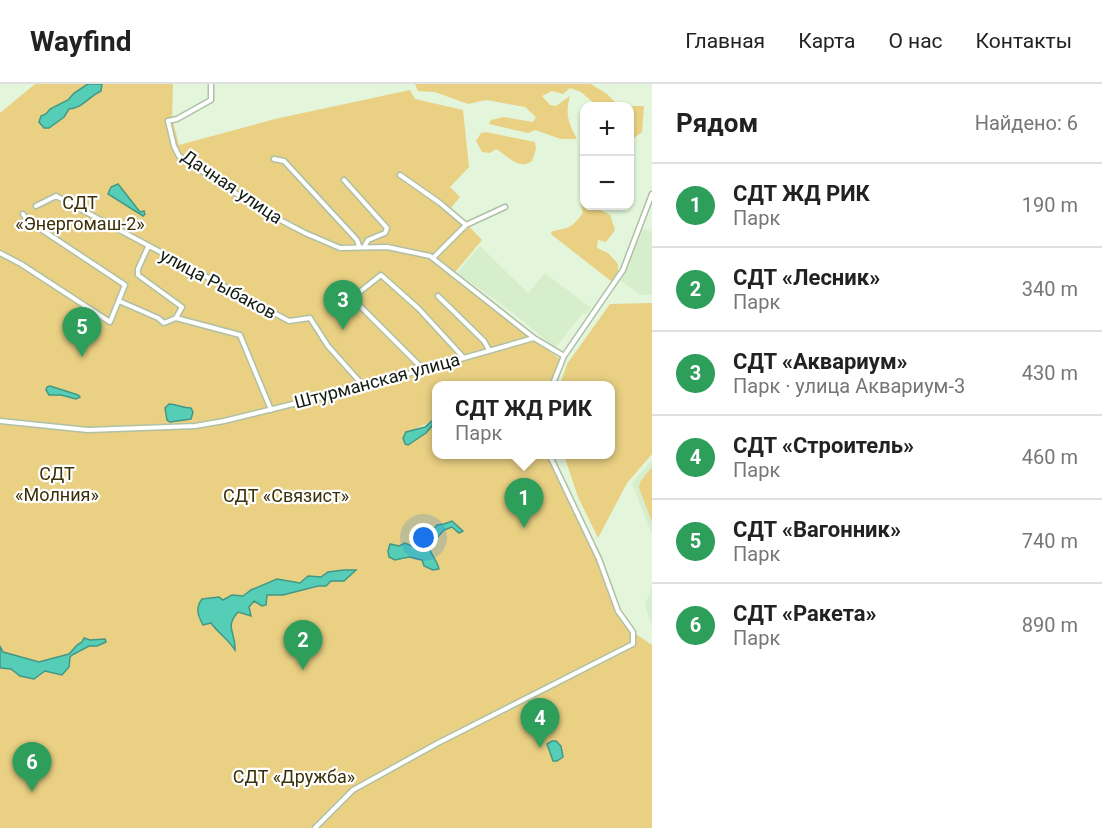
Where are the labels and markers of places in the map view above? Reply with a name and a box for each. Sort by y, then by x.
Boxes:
pin: 3 [324,280,362,330]
pin: 5 [62,308,101,357]
pin: 1 [504,478,544,528]
pin: 2 [284,620,322,670]
pin: 4 [520,698,560,748]
pin: 6 [12,742,51,792]

